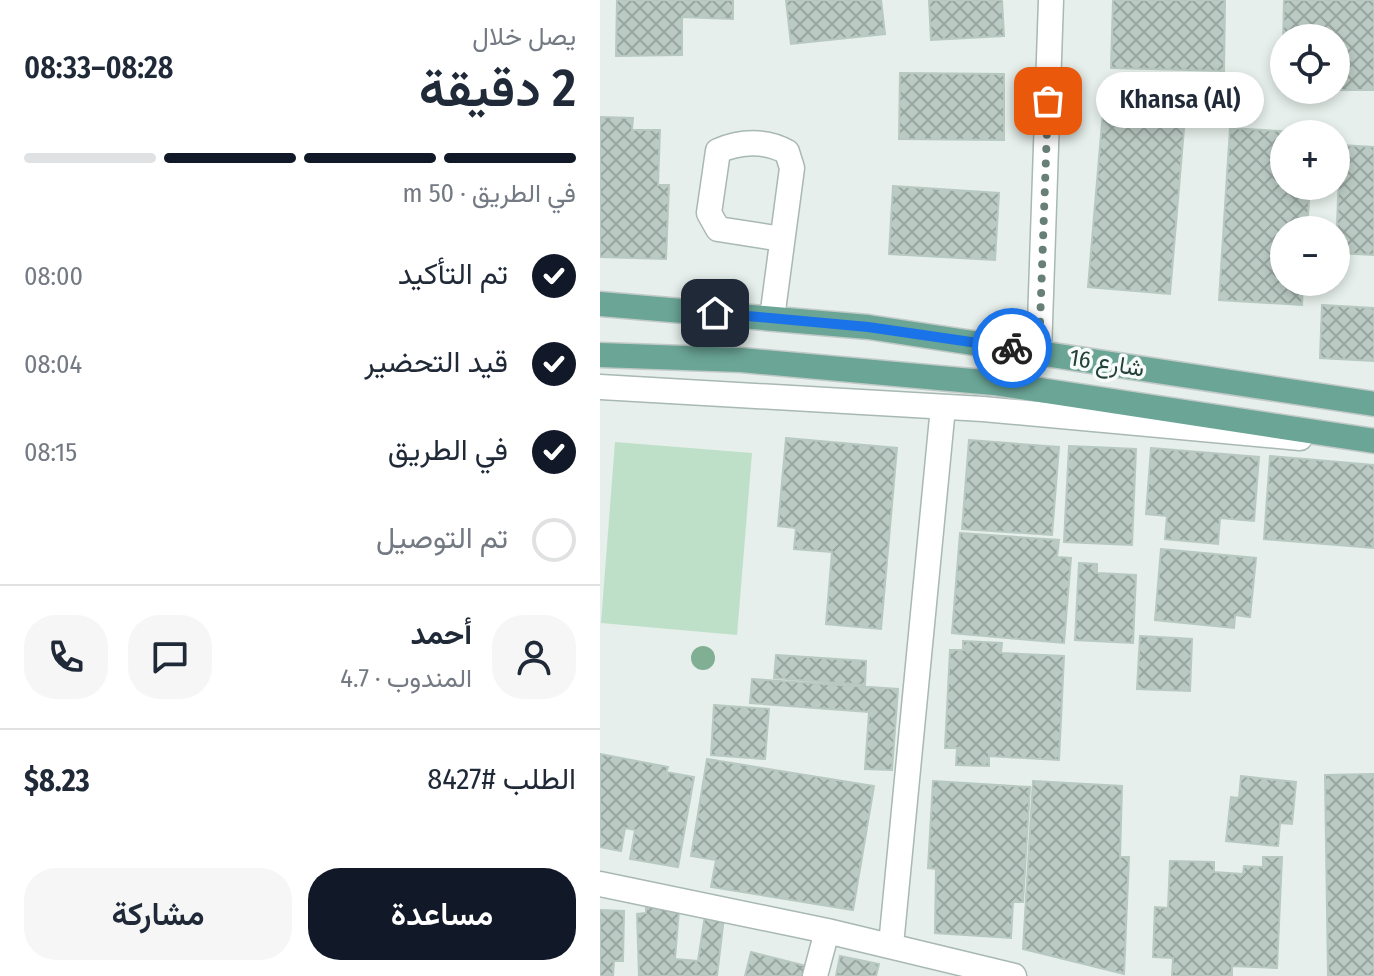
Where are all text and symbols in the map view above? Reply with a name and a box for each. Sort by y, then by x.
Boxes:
text: يصل خلال [472,21,576,52]
map controls [1270,24,1350,296]
button: locate [1270,24,1350,104]
text: 08:28–08:33 [24,50,173,86]
text: 2 دقيقة [419,57,576,120]
pin [1014,67,1082,135]
callout: Khansa (Al) [1096,73,1264,129]
icon: bag [1026,79,1070,123]
text: Khansa (Al) [1119,84,1241,115]
button: + [1270,120,1350,200]
text: في الطريق · 50 m [403,178,576,209]
button: − [1270,216,1350,296]
icon: check [532,254,576,298]
text: تم التأكيد [398,256,508,292]
text: 08:00 [24,261,83,292]
pin [681,279,749,347]
icon: home [693,291,737,335]
courier [972,308,1052,388]
icon: bike [990,326,1034,370]
icon: check [532,342,576,386]
street label: شارع 16 [1067,343,1146,385]
text: قيد التحضير [364,344,508,380]
text: 08:04 [24,349,82,380]
icon: check [532,430,576,474]
text: في الطريق [388,432,508,468]
text: 08:15 [24,437,77,468]
text: تم التوصيل [376,520,508,556]
button: phone [24,615,108,699]
button: chat [128,615,212,699]
button: person [492,615,576,699]
text: أحمد [410,616,472,652]
text: المندوب · 4.7 [340,663,472,694]
text: الطلب #8427 [427,761,576,797]
text: $8.23 [24,763,90,799]
button: مشاركة [24,868,292,960]
button: مساعدة [308,868,576,960]

